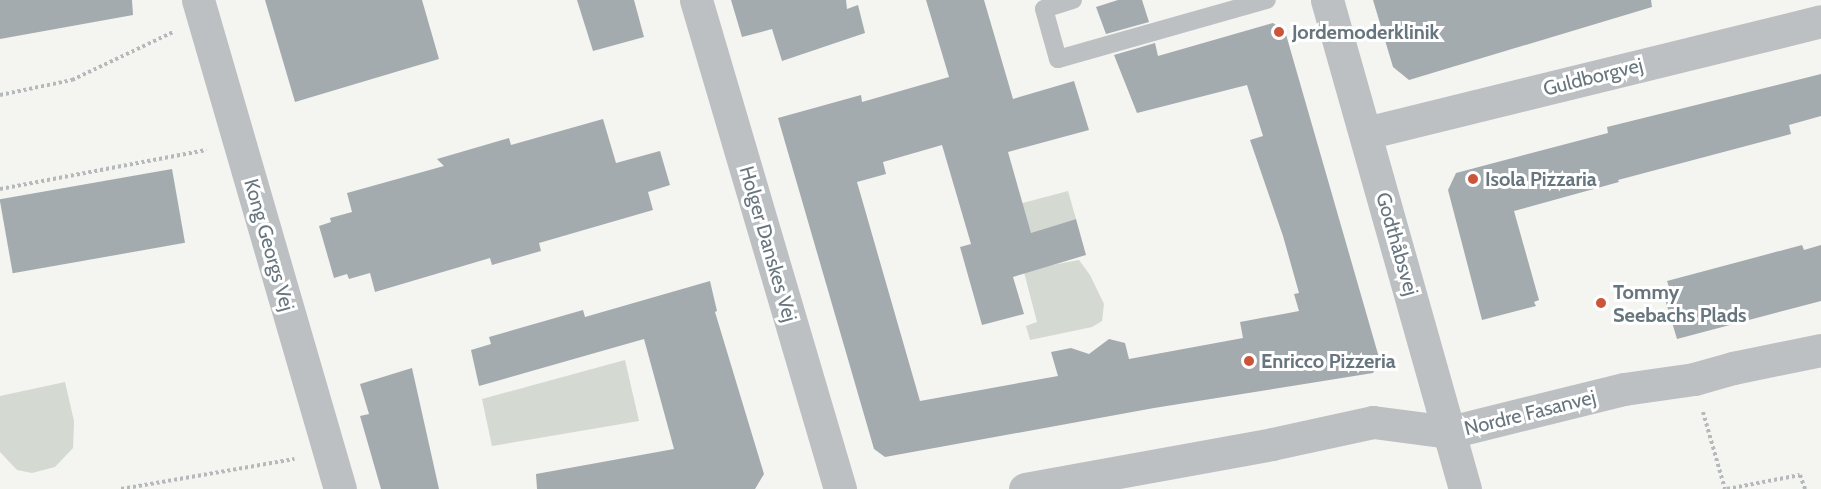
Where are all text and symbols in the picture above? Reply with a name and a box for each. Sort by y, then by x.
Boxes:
place label: Jordemoderklinik [1292,20,1439,44]
marker: Jordemoderklinik [1270,23,1288,41]
street label: Guldborgvej [1541,53,1645,101]
street label: Holger Danskes Vej [734,163,802,325]
place label: Isola Pizzaria [1485,167,1597,191]
marker: Isola Pizzaria [1466,172,1480,186]
street label: Kong Georgs Vej [239,176,299,314]
street label: Godthåbsvej [1371,190,1423,298]
place label: Tommy Seebachs Plads [1613,280,1747,327]
marker: Tommy Seebachs Plads [1594,296,1608,310]
place label: Enricco Pizzeria [1261,349,1396,373]
marker: Enricco Pizzeria [1242,354,1256,368]
street label: Nordre Fasanvej [1462,385,1598,441]

